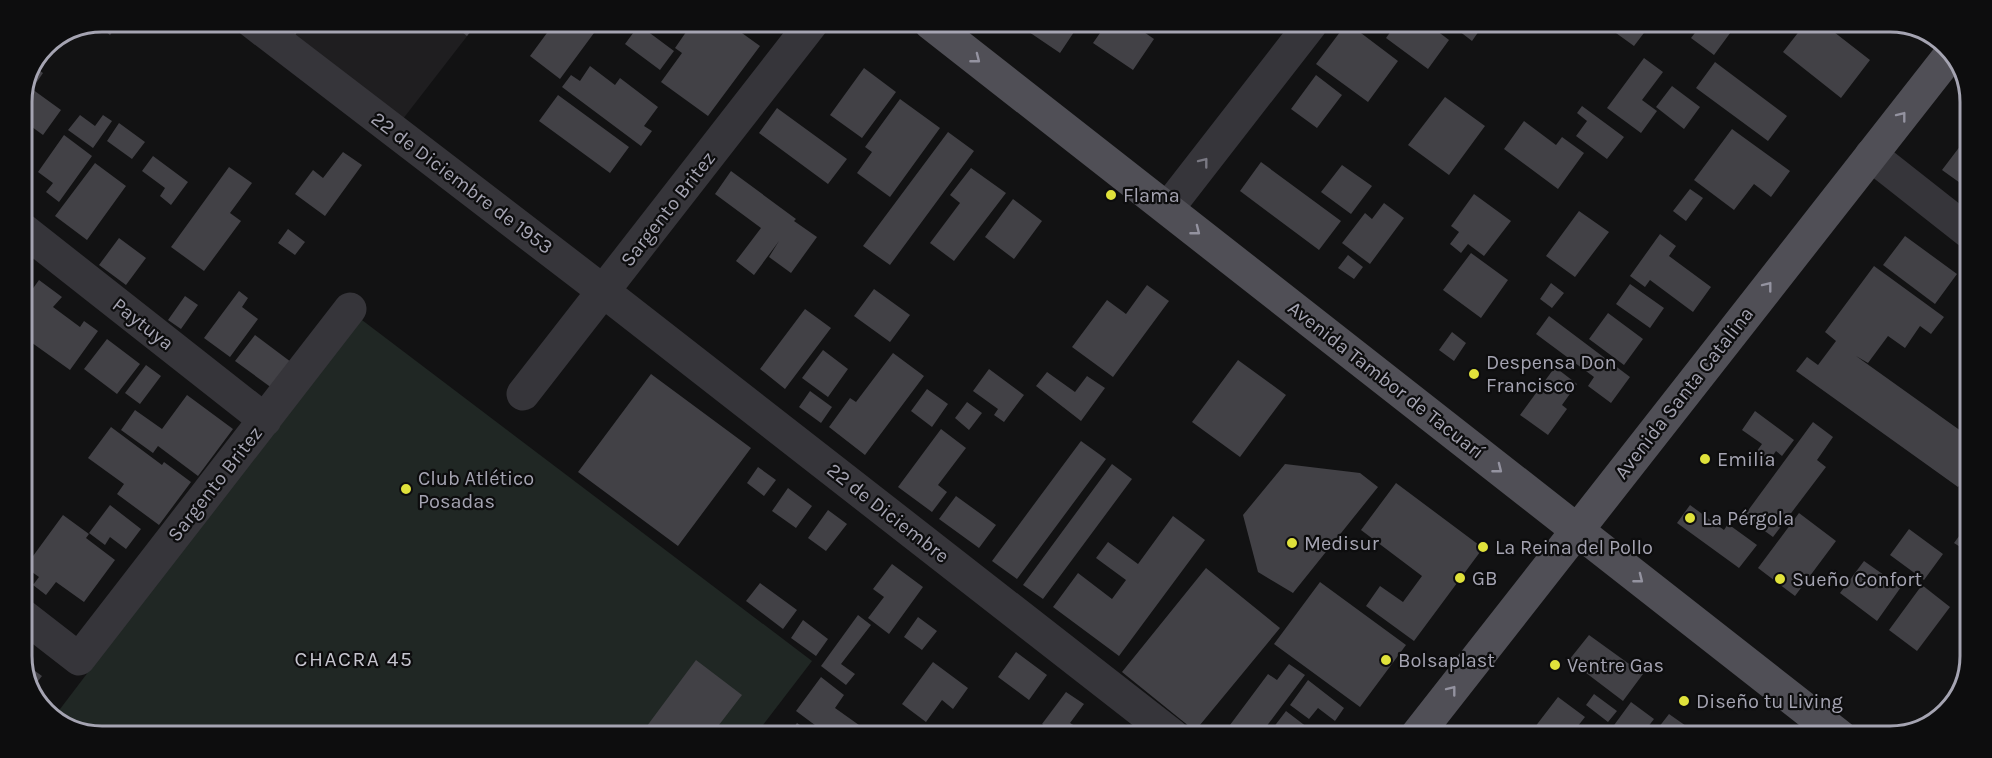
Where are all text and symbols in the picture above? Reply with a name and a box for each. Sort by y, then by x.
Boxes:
one-way arrow [970,52,981,63]
street label: 22 de Diciembre de 1953 [367,107,557,259]
one-way arrow [1894,112,1905,123]
street label: Sargento Britez [616,147,720,271]
one-way arrow [1196,158,1207,169]
place label: Flama [1123,184,1180,207]
marker: Flama [1104,188,1118,202]
one-way arrow [1189,223,1200,234]
one-way arrow [1761,282,1772,293]
street label: Paytuya [108,293,178,355]
street label: Avenida Tambor de Tacuarí [1283,296,1489,464]
street label: Avenida Santa Catalina [1610,302,1758,484]
place label: Despensa Don Francisco [1486,351,1616,397]
marker: Despensa Don Francisco [1467,367,1481,381]
street label: Sargento Britez [163,422,267,546]
place label: Emilia [1717,448,1775,471]
marker: Emilia [1698,452,1712,466]
street label: 22 de Diciembre [822,458,954,568]
one-way arrow [1491,461,1502,472]
place label: Club Atlético Posadas [418,467,534,513]
marker: Club Atlético Posadas [399,482,413,496]
place label: La Pérgola [1702,507,1794,530]
marker: La Pérgola [1683,511,1697,525]
place label: Medisur [1304,532,1380,555]
marker: Medisur [1285,536,1299,550]
place label: La Reina del Pollo [1495,536,1653,559]
marker: La Reina del Pollo [1476,540,1490,554]
place label: GB [1472,567,1497,590]
place label: Sueño Confort [1792,568,1922,591]
marker: GB [1453,571,1467,585]
one-way arrow [1632,572,1643,583]
marker: Sueño Confort [1773,572,1787,586]
district label: CHACRA 45 [295,647,413,671]
place label: Bolsaplast [1398,649,1495,672]
marker: Bolsaplast [1379,653,1393,667]
place label: Ventre Gas [1567,654,1664,677]
marker: Ventre Gas [1548,658,1562,672]
one-way arrow [1444,686,1455,697]
place label: Diseño tu Living [1696,690,1843,713]
marker: Diseño tu Living [1677,694,1691,708]

